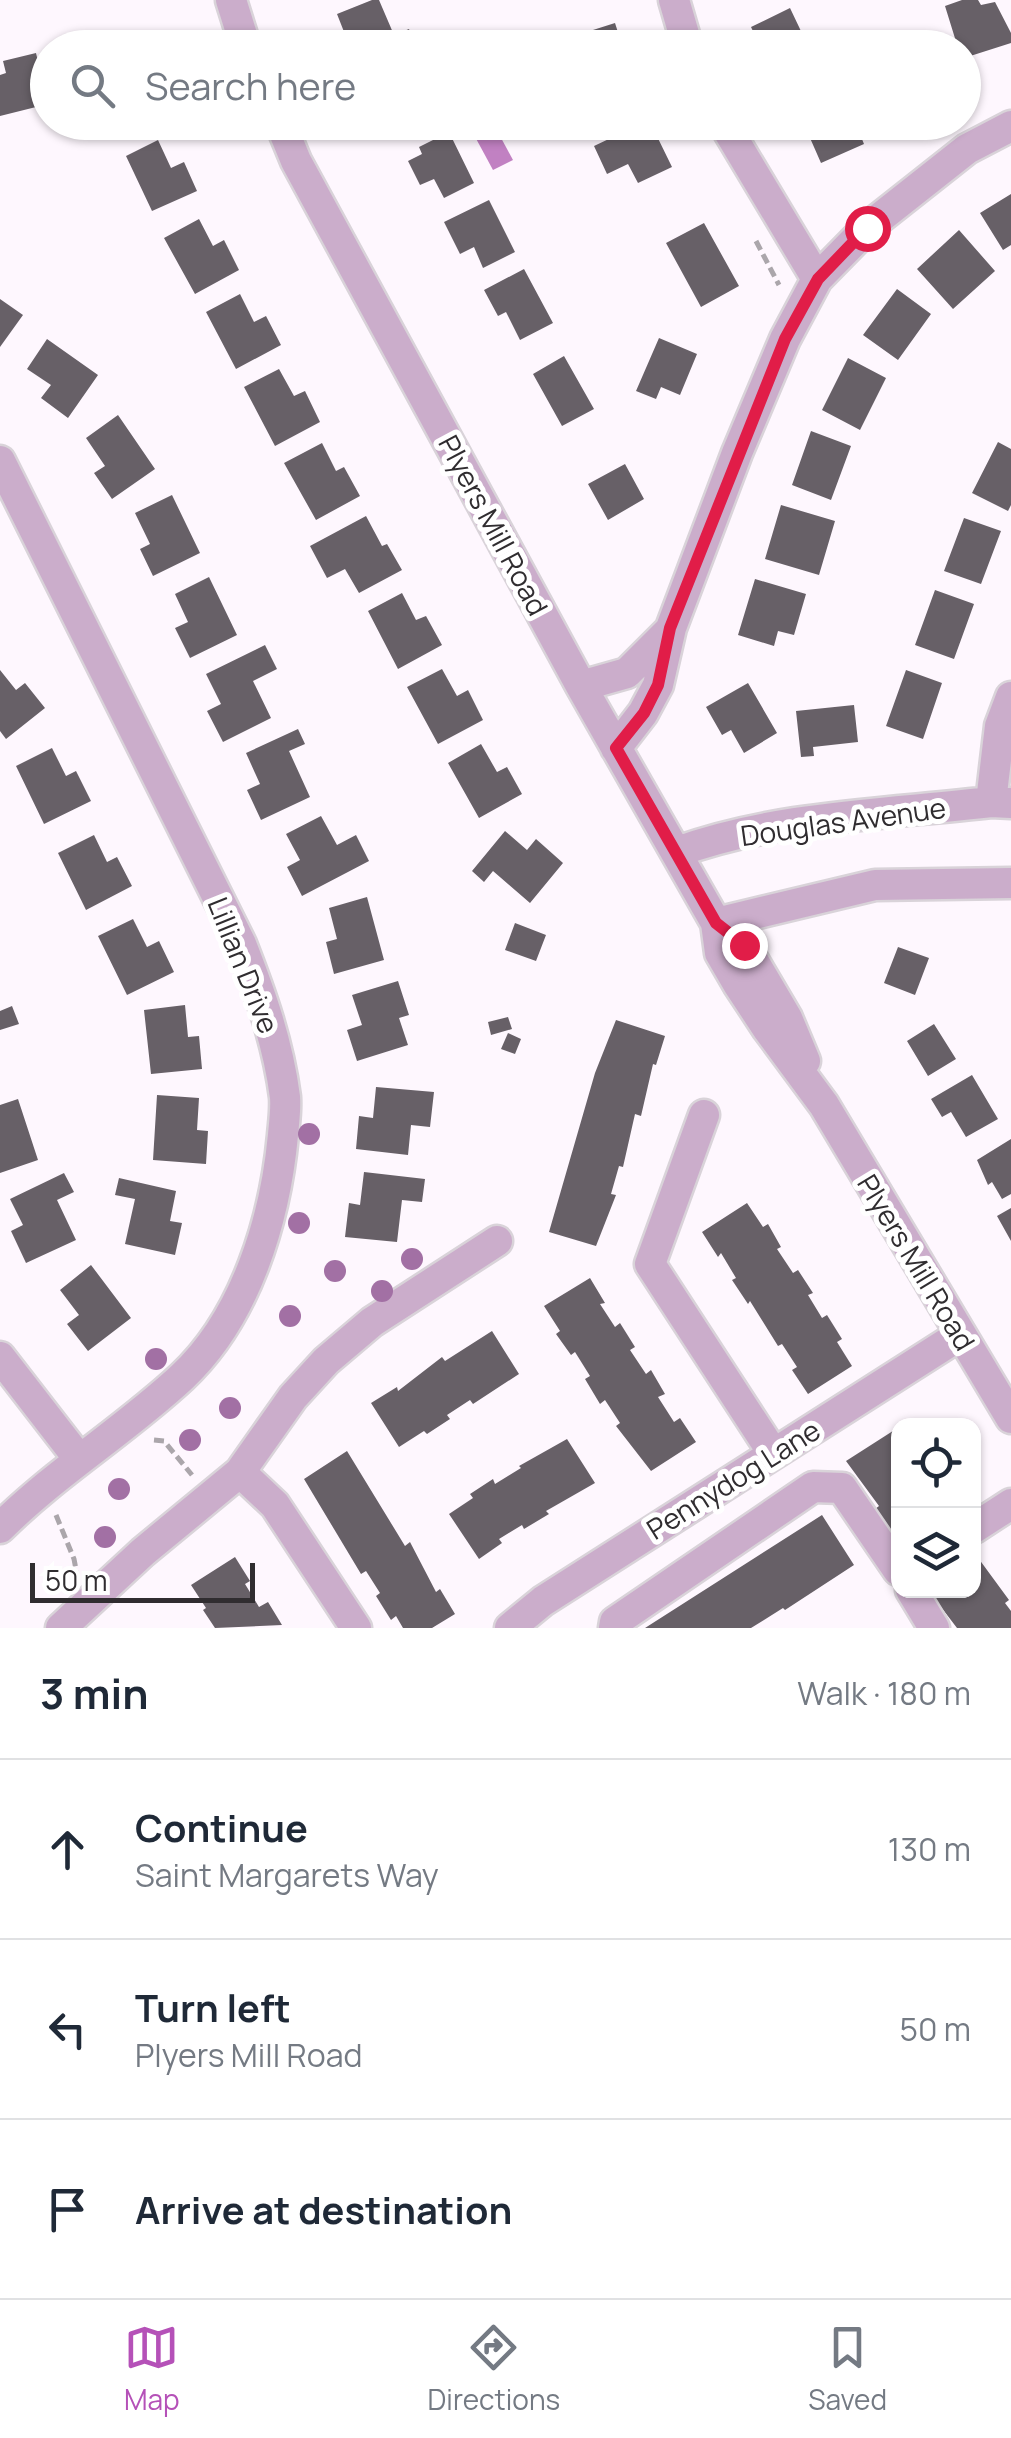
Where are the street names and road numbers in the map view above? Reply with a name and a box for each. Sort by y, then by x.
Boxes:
street label: Plyers Mill Road [431,428,557,622]
street label: Douglas Avenue [738,788,948,854]
street label: Lillian Drive [199,891,289,1039]
street label: Plyers Mill Road [849,1167,985,1357]
street label: Pennydog Lane [639,1410,827,1548]

